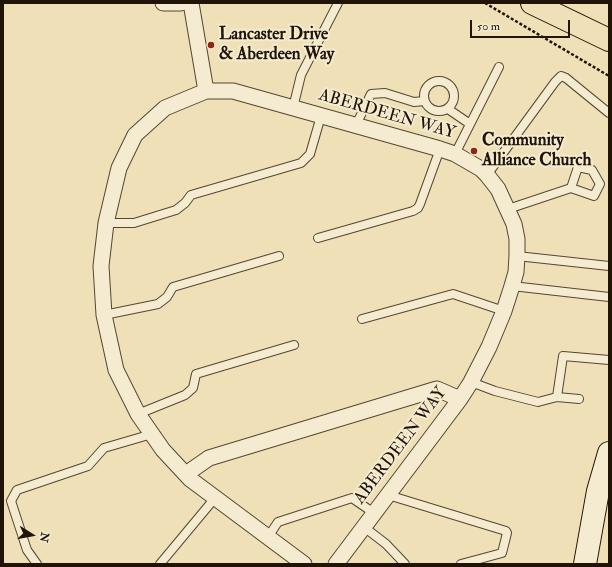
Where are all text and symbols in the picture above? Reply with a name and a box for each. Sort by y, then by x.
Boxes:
scale bar [472,12,572,38]
text: 50 m [477,19,500,34]
place label: Lancaster Drive & Aberdeen Way [219,25,334,65]
marker: Lancaster Drive & Aberdeen Way [206,40,216,50]
street label: ABERDEEN WAY [316,86,458,144]
place label: Community Alliance Church [482,131,591,171]
marker: Community Alliance Church [469,146,479,156]
street label: ABERDEEN WAY [350,383,452,509]
north arrow [12,515,52,555]
text: N [37,531,52,543]

